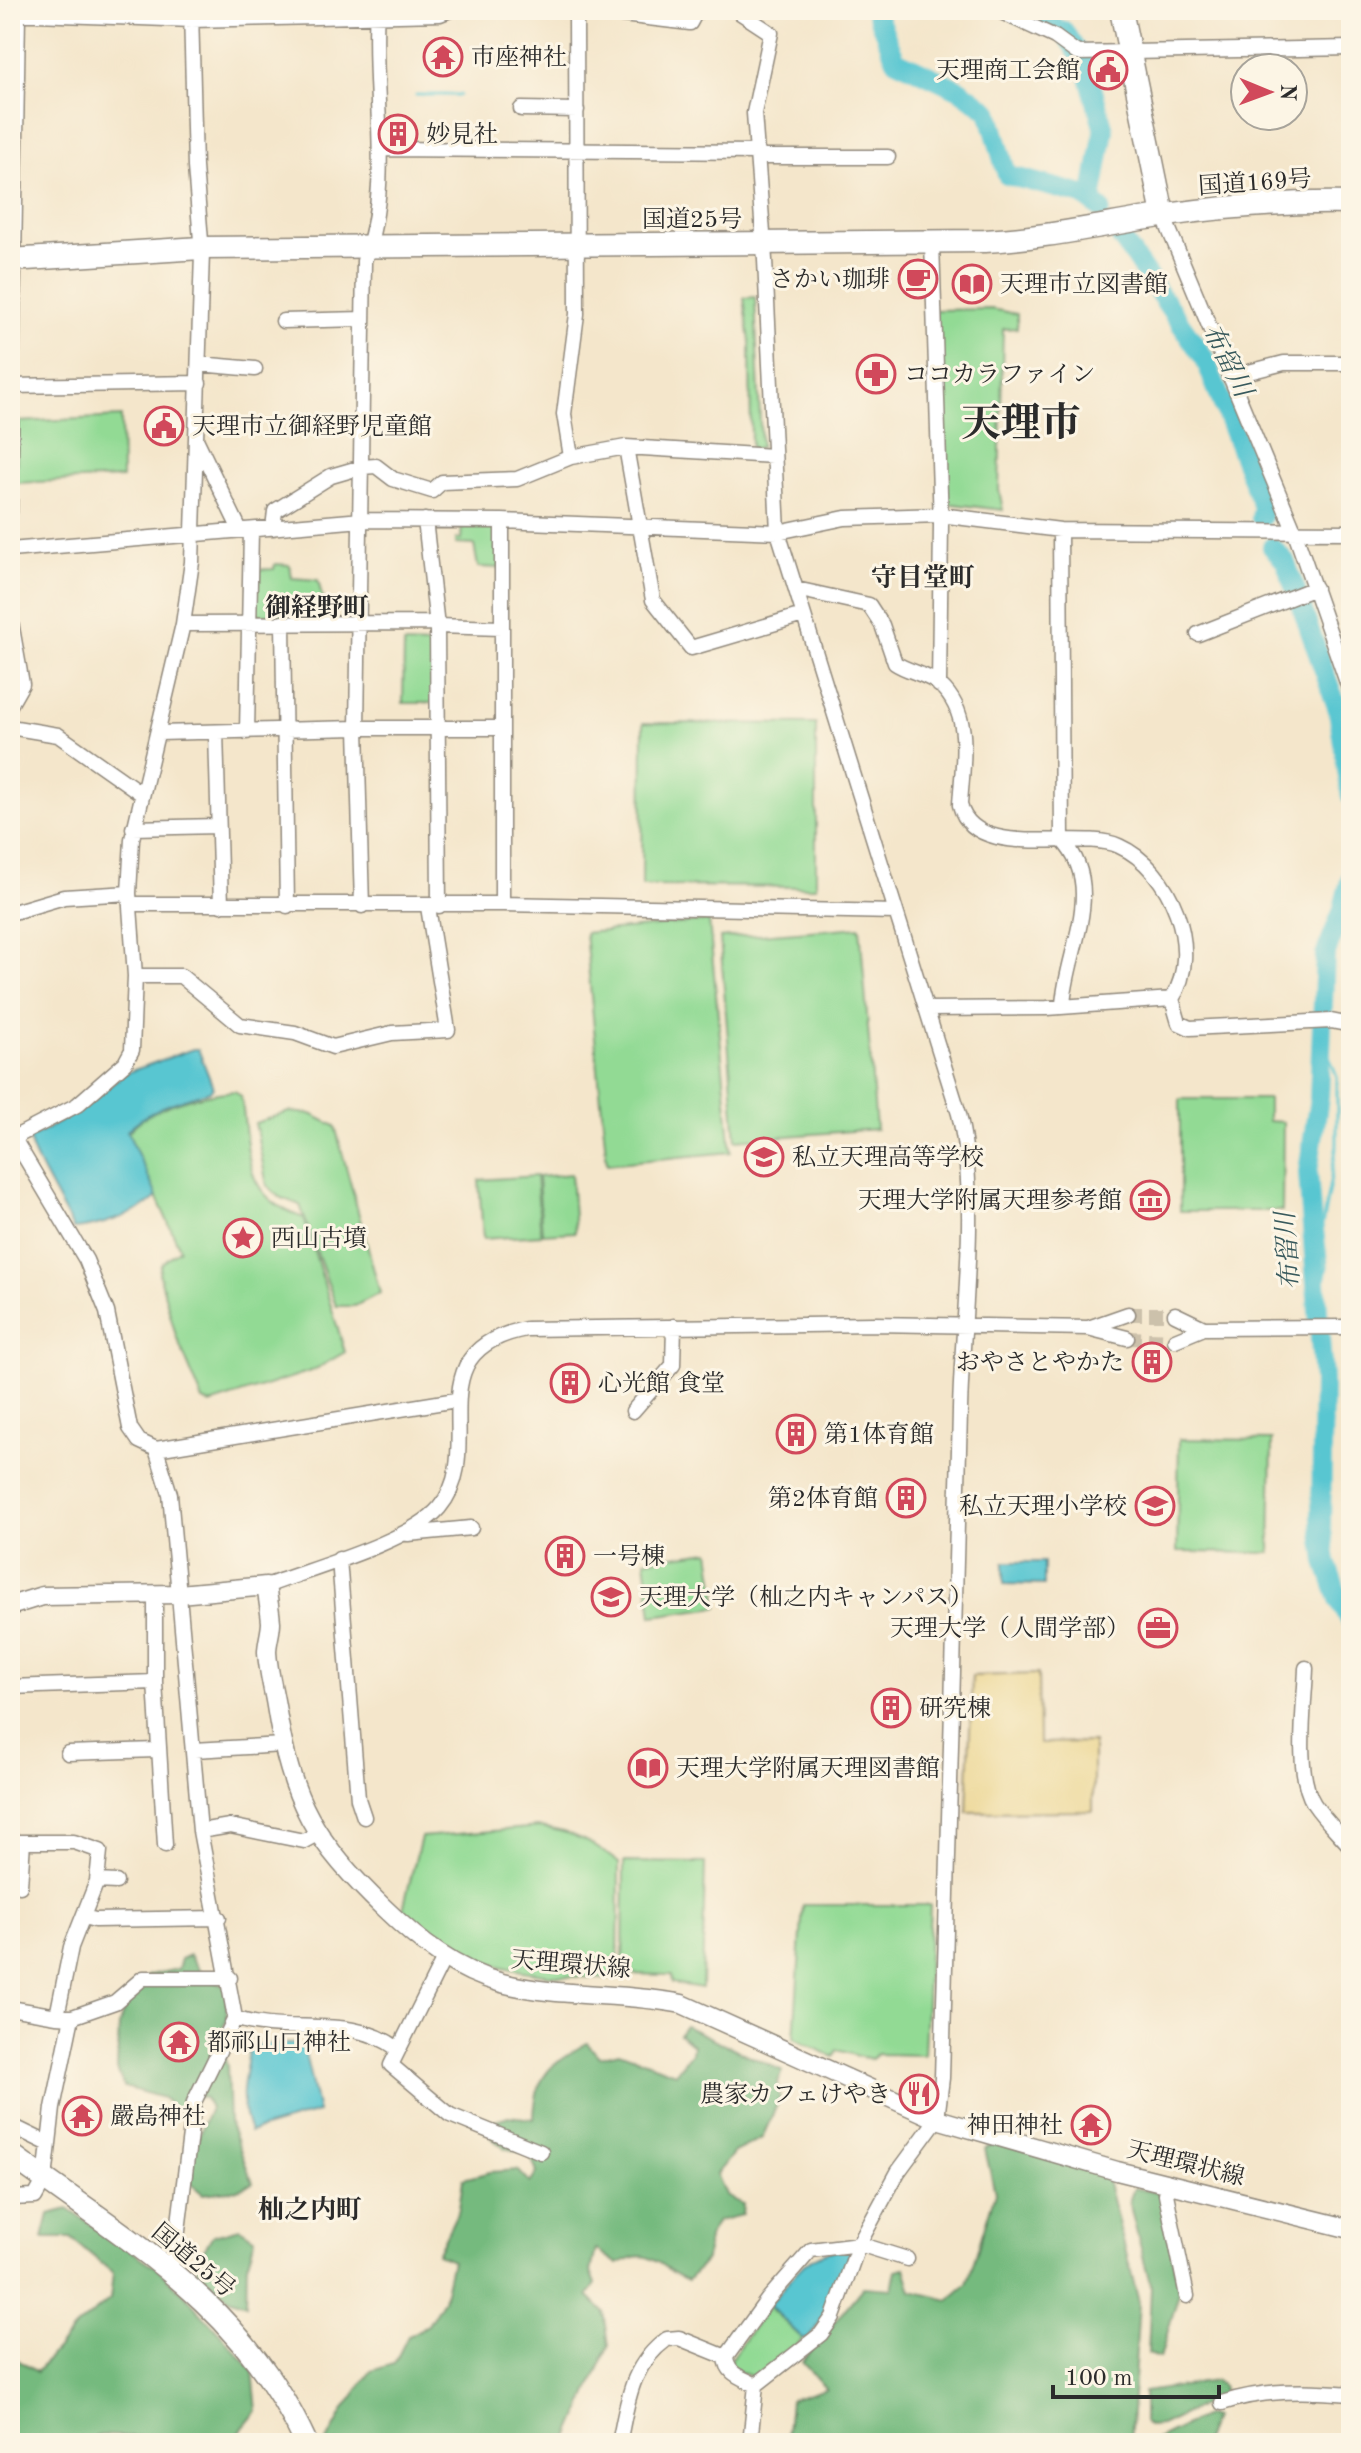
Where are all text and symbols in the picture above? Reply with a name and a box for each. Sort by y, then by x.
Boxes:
temple icon: 市座神社 [422,36,464,78]
place label: 市座神社 [471,44,567,71]
public building icon: 天理商工会館 [1087,49,1129,91]
north arrow [1229,52,1309,132]
place label: 天理商工会館 [936,57,1080,84]
text: N [1276,84,1298,101]
building icon: 妙見社 [377,113,419,155]
place label: 妙見社 [426,121,498,148]
street label: 国道169号 [1197,165,1313,200]
street label: 国道25号 [642,206,742,233]
cafe icon: さかい珈琲 [897,258,939,300]
library icon: 天理市立図書館 [951,263,993,305]
place label: さかい珈琲 [770,267,890,293]
place label: 天理市立図書館 [1000,271,1168,298]
water label: 布留川 [1197,319,1259,404]
pharmacy icon: ココカラファイン [855,353,897,395]
place label: ココカラファイン [904,363,1096,388]
district label: 天理市 [961,402,1081,446]
public building icon: 天理市立御経野児童館 [143,405,185,447]
place label: 天理市立御経野児童館 [192,413,432,440]
district label: 守目堂町 [871,563,975,592]
district label: 御経野町 [265,593,369,622]
school or university icon: 私立天理高等学校 [743,1136,785,1178]
place label: 私立天理高等学校 [792,1144,984,1171]
museum icon: 天理大学附属天理参考館 [1129,1179,1171,1221]
place label: 天理大学附属天理参考館 [858,1187,1122,1214]
water label: 布留川 [1271,1208,1305,1291]
place icon: 西山古墳 [222,1217,264,1259]
place label: 西山古墳 [271,1225,367,1252]
building icon: おやさとやかた [1131,1341,1173,1383]
place label: おやさとやかた [956,1351,1124,1376]
building icon: 心光館 食堂 [549,1362,591,1404]
place label: 心光館 食堂 [598,1370,725,1397]
building icon: 第1体育館 [775,1413,817,1455]
place label: 第1体育館 [824,1421,934,1448]
building icon: 第2体育館 [885,1477,927,1519]
place label: 第2体育館 [768,1485,878,1512]
school or university icon: 私立天理小学校 [1134,1485,1176,1527]
place label: 私立天理小学校 [959,1493,1127,1520]
building icon: 一号棟 [544,1535,586,1577]
place label: 一号棟 [593,1543,665,1570]
school or university icon: 天理大学（杣之内キャンパス） [590,1576,632,1618]
place label: 天理大学（杣之内キャンパス） [639,1584,973,1611]
office icon: 天理大学（人間学部） [1137,1607,1179,1649]
place label: 天理大学（人間学部） [890,1615,1130,1642]
building icon: 研究棟 [870,1687,912,1729]
place label: 研究棟 [919,1695,991,1722]
library icon: 天理大学附属天理図書館 [627,1747,669,1789]
place label: 天理大学附属天理図書館 [676,1755,940,1782]
street label: 天理環状線 [510,1946,632,1983]
temple icon: 都祁山口神社 [158,2021,200,2063]
place label: 都祁山口神社 [207,2029,351,2056]
restaurant icon: 農家カフェけやき [898,2073,940,2115]
place label: 農家カフェけやき [700,2081,891,2108]
temple icon: 嚴島神社 [61,2095,103,2137]
place label: 嚴島神社 [110,2103,206,2130]
temple icon: 神田神社 [1070,2104,1112,2146]
place label: 神田神社 [967,2112,1063,2139]
street label: 天理環状線 [1124,2136,1247,2191]
district label: 杣之内町 [258,2195,362,2224]
street label: 国道25号 [147,2218,241,2303]
scale bar [1053,2349,1219,2399]
text: 100 m [1065,2367,1133,2391]

